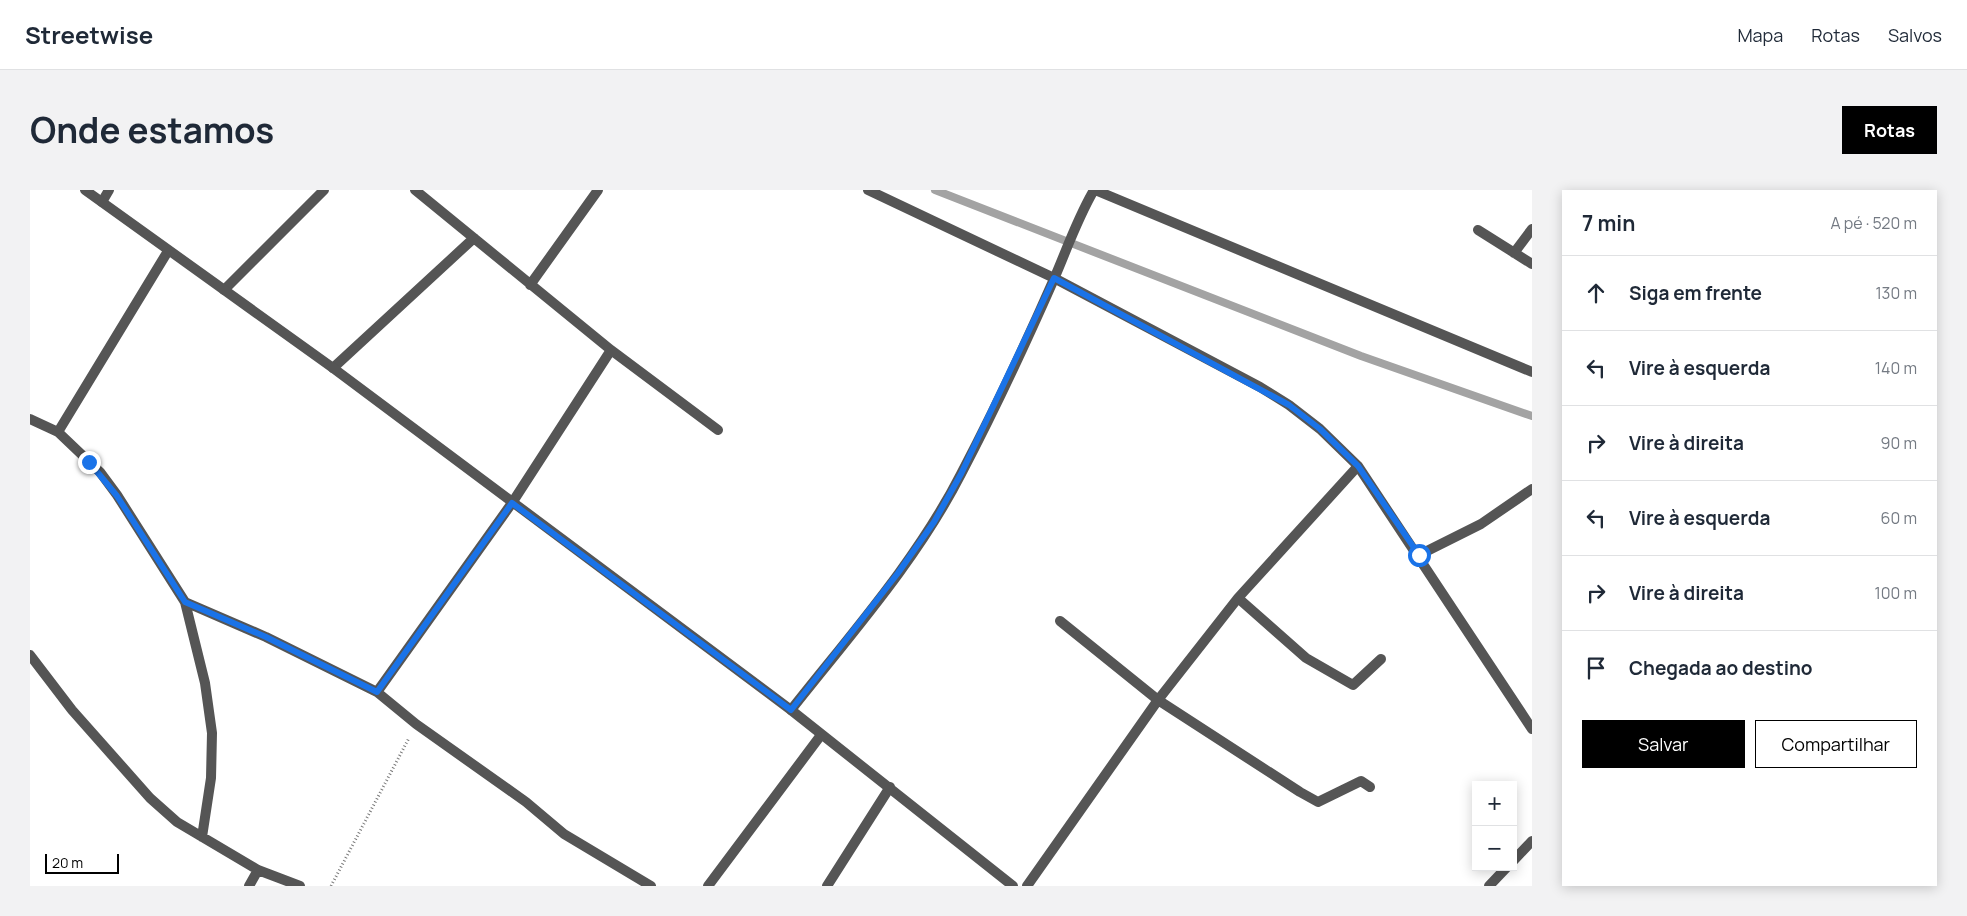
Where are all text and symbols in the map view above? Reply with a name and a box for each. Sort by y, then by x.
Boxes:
text: Streetwise [25,18,153,51]
text: Mapa [1737,23,1783,47]
text: Rotas [1811,23,1860,47]
text: Salvos [1888,23,1942,47]
text: Onde estamos [30,106,274,154]
button: Rotas [1842,106,1937,154]
text: 7 min [1582,209,1635,237]
text: A pé · 520 m [1830,212,1917,234]
icon: ahead [1582,279,1610,307]
text: Siga em frente [1629,280,1762,306]
text: 130 m [1875,282,1917,304]
icon: left [1582,354,1610,382]
text: Vire à esquerda [1629,355,1770,381]
text: 140 m [1875,357,1917,379]
icon: right [1582,429,1610,457]
text: Vire à direita [1629,430,1744,456]
text: 90 m [1881,432,1917,454]
route end [78,451,101,474]
icon: left [1582,504,1610,532]
text: Vire à esquerda [1629,505,1770,531]
text: 60 m [1881,507,1917,529]
route start [1408,544,1431,567]
icon: right [1582,579,1610,607]
text: Vire à direita [1629,580,1744,606]
text: 100 m [1874,582,1917,604]
icon: arrive [1582,654,1610,682]
text: Chegada ao destino [1629,655,1812,681]
button: Salvar [1582,720,1745,768]
button: Compartilhar [1755,720,1917,768]
map controls [1472,781,1517,871]
button: + [1472,781,1517,826]
button: − [1472,826,1517,871]
scale bar [45,851,119,874]
text: 20 m [52,853,83,872]

